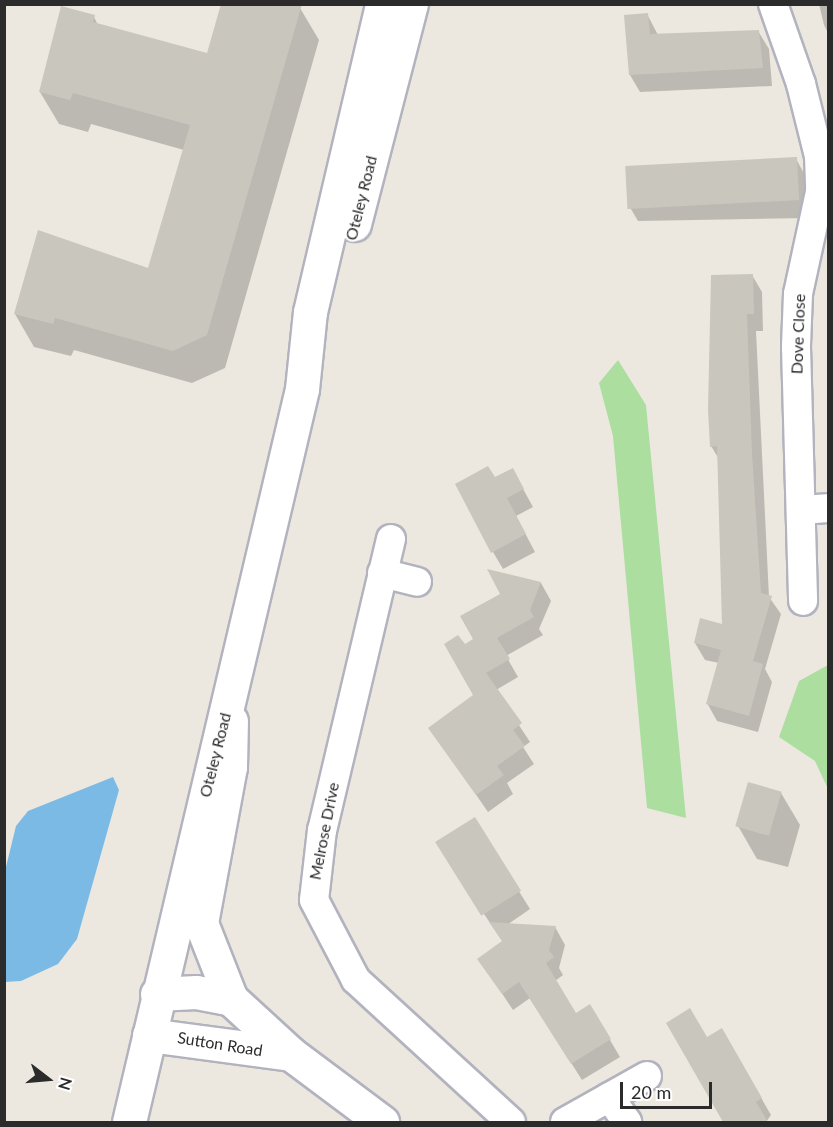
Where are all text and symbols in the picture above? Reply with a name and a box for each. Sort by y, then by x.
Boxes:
street label: Oteley Road [341,154,381,242]
street label: Dove Close [787,293,809,375]
street label: Oteley Road [195,711,235,799]
street label: Melrose Drive [305,781,343,881]
street label: Sutton Road [176,1028,264,1060]
north arrow [18,1049,78,1109]
scale bar [623,1070,714,1108]
text: N [55,1076,77,1093]
text: 20 m [631,1081,671,1103]

